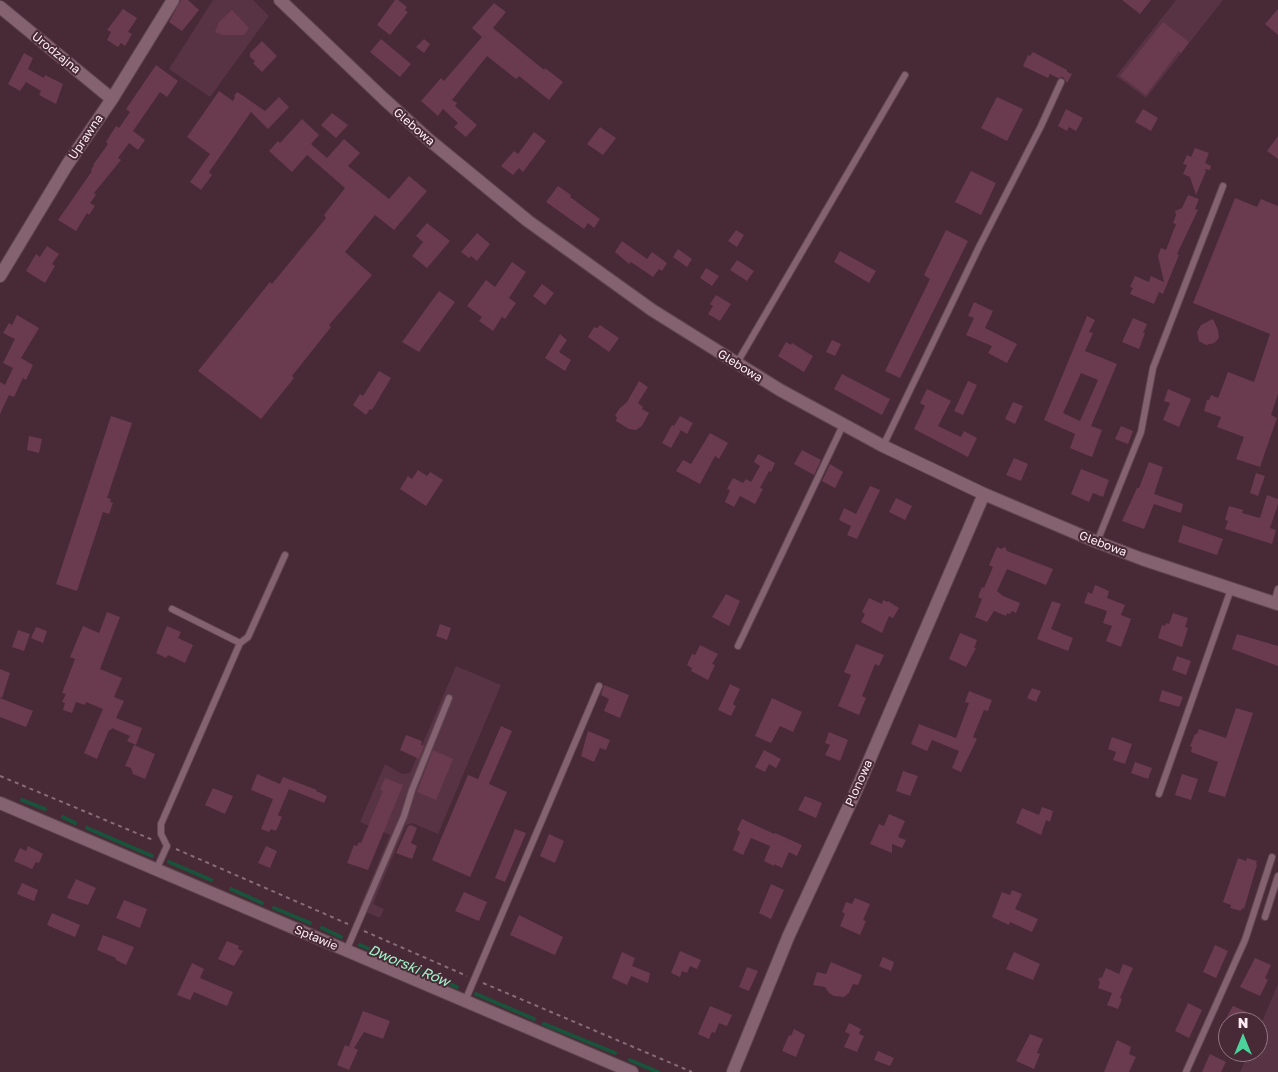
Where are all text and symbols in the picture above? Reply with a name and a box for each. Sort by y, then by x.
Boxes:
street label: Urodzajna [29,29,83,77]
street label: Glebowa [390,105,438,149]
street label: Uprawna [66,112,106,162]
street label: Glebowa [715,347,765,385]
street label: Glebowa [1077,528,1129,560]
street label: Plonowa [842,757,876,809]
street label: Spławie [292,922,340,954]
water label: Dworski Rów [366,941,452,991]
north arrow [1218,1012,1268,1062]
text: N [1238,1014,1248,1031]

